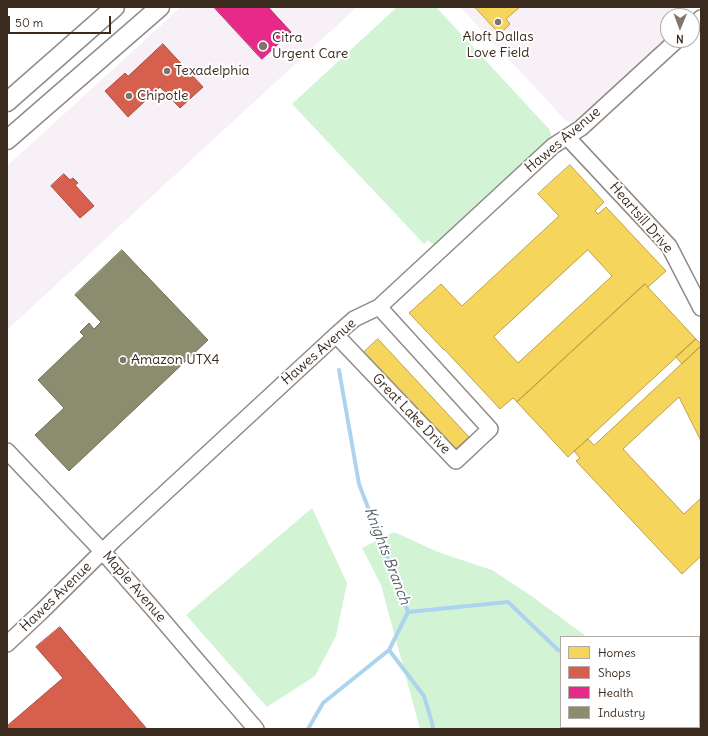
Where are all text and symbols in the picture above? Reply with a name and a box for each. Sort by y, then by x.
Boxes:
scale bar [10,8,113,34]
north arrow [660,8,700,48]
text: 50 m [15,15,43,30]
marker: Aloft Dallas Love Field [493,17,503,27]
place label: Aloft Dallas Love Field [462,29,534,62]
place label: Citra Urgent Care [272,30,348,62]
text: N [676,32,684,46]
marker: Citra Urgent Care [257,40,269,52]
place label: Texadelphia [175,63,250,79]
marker: Texadelphia [162,66,172,76]
place label: Chipotle [137,88,189,104]
marker: Chipotle [124,91,134,101]
street label: Hawes Avenue [522,104,604,176]
street label: Heartsill Drive [606,179,676,257]
street label: Hawes Avenue [278,315,360,389]
place label: Amazon UTX4 [131,352,220,368]
marker: Amazon UTX4 [118,355,128,365]
street label: Great Lake Drive [368,370,454,458]
water label: Knights Branch [360,505,414,607]
street label: Maple Avenue [99,548,169,626]
street label: Hawes Avenue [17,559,95,635]
legend [560,636,700,728]
text: Homes [598,645,636,660]
text: Shops [598,665,631,680]
text: Health [598,685,634,700]
text: Industry [598,705,645,720]

